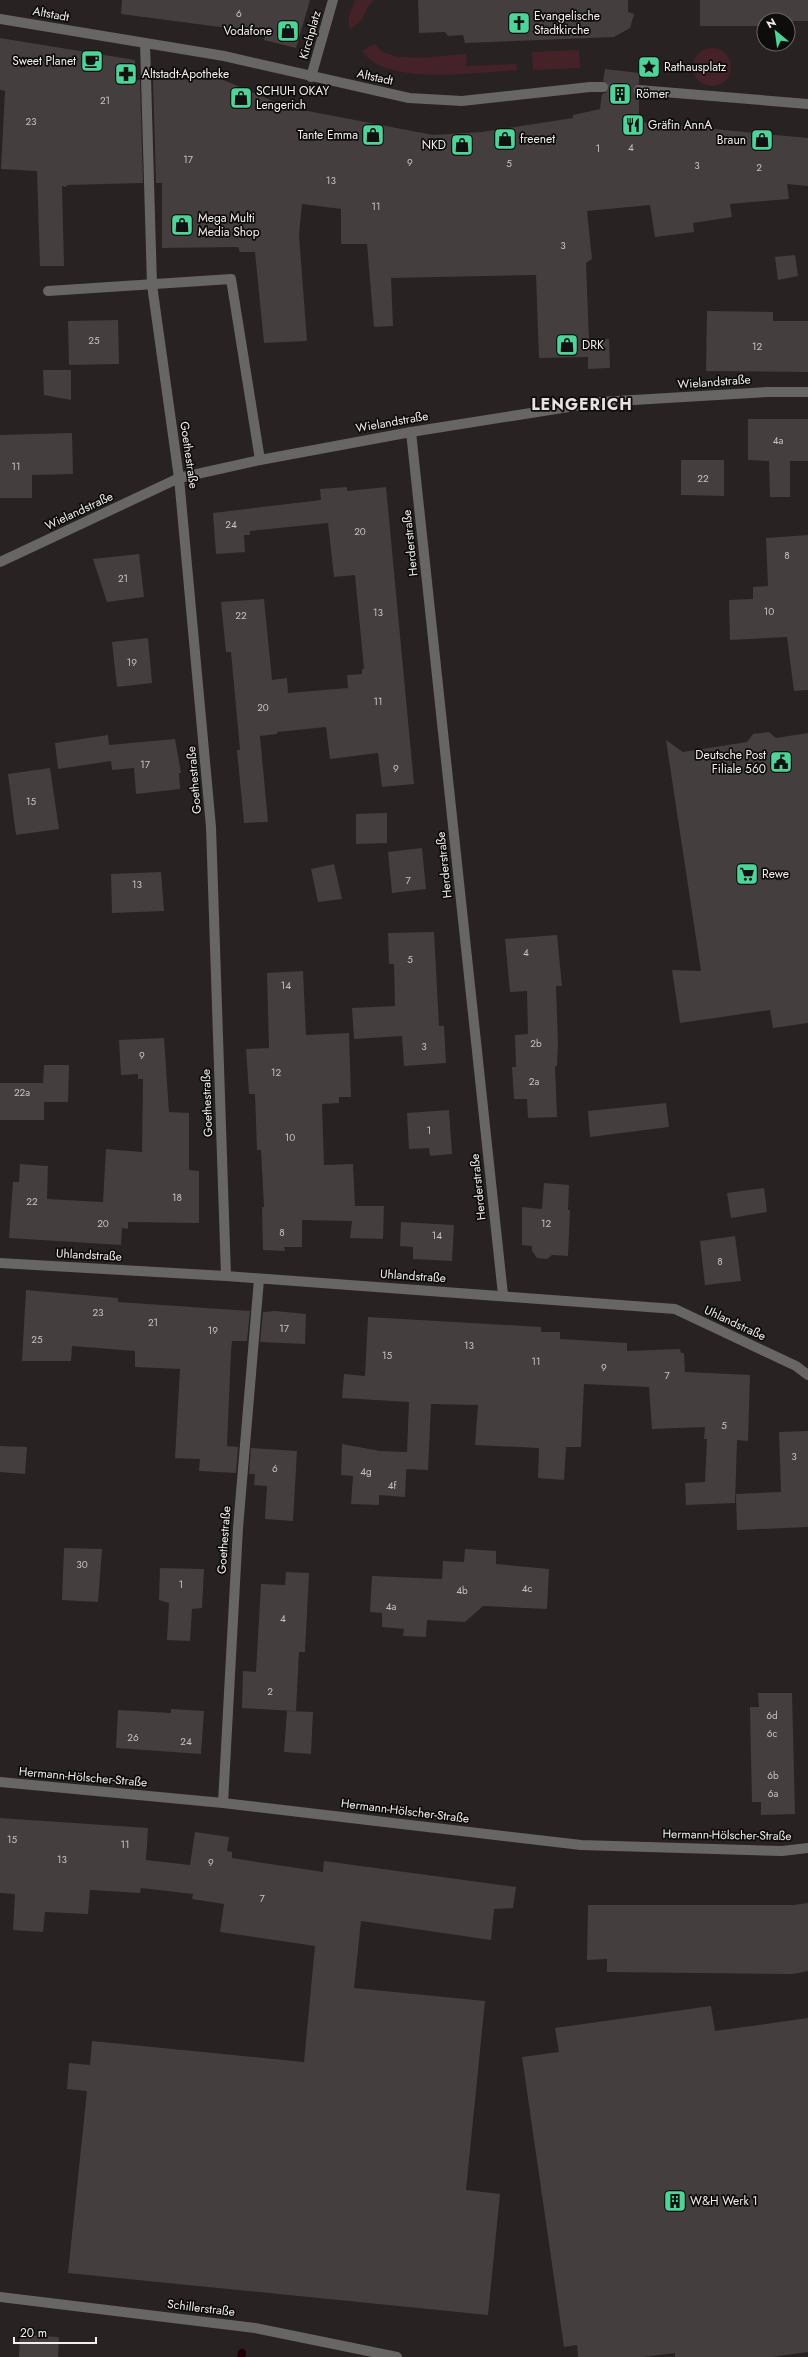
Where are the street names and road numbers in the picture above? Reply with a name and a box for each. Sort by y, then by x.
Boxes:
street label: Altstadt [31,2,71,26]
street label: Kirchplatz [295,8,326,61]
street label: Altstadt [355,64,395,90]
street label: Wielandstraße [677,370,751,394]
street label: Wielandstraße [354,407,430,437]
street label: Goethestraße [175,420,203,490]
street label: Wielandstraße [42,487,116,535]
street label: Herderstraße [398,509,422,577]
street label: Goethestraße [182,745,206,815]
street label: Herderstraße [432,831,456,899]
street label: Goethestraße [197,1069,217,1137]
street label: Herderstraße [466,1153,490,1221]
street label: Uhlandstraße [56,1244,122,1266]
street label: Uhlandstraße [379,1265,447,1287]
street label: Uhlandstraße [701,1301,769,1345]
street label: Goethestraße [213,1505,235,1575]
street label: Hermann-Hölscher-Straße [18,1762,148,1792]
street label: Hermann-Hölscher-Straße [340,1794,470,1828]
street label: Hermann-Hölscher-Straße [662,1825,792,1845]
street label: Schillerstraße [166,2295,236,2321]

